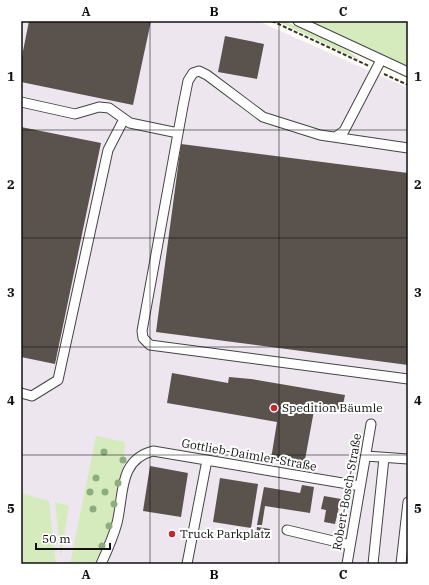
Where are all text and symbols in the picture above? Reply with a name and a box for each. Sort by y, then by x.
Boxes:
text: A [81,3,91,20]
text: B [209,3,219,20]
text: C [339,3,348,20]
text: 1 [7,68,15,85]
text: 1 [414,68,422,85]
text: 2 [7,176,15,193]
text: 2 [414,176,422,193]
text: 3 [7,284,15,301]
text: 3 [414,284,422,301]
text: 4 [7,392,15,409]
text: 4 [414,392,422,409]
place label: Spedition Bäumle [282,400,383,415]
marker: Spedition Bäumle [269,403,279,413]
street label: Robert-Bosch-Straße [329,432,364,552]
street label: Gottlieb-Daimler-Straße [180,435,318,474]
text: 5 [7,500,15,517]
text: 5 [414,500,422,517]
scale bar [36,525,110,551]
place label: Truck Parkplatz [180,526,271,541]
marker: Truck Parkplatz [167,529,177,539]
text: 50 m [42,531,71,546]
text: A [81,566,91,583]
text: B [209,566,219,583]
text: C [339,566,348,583]

